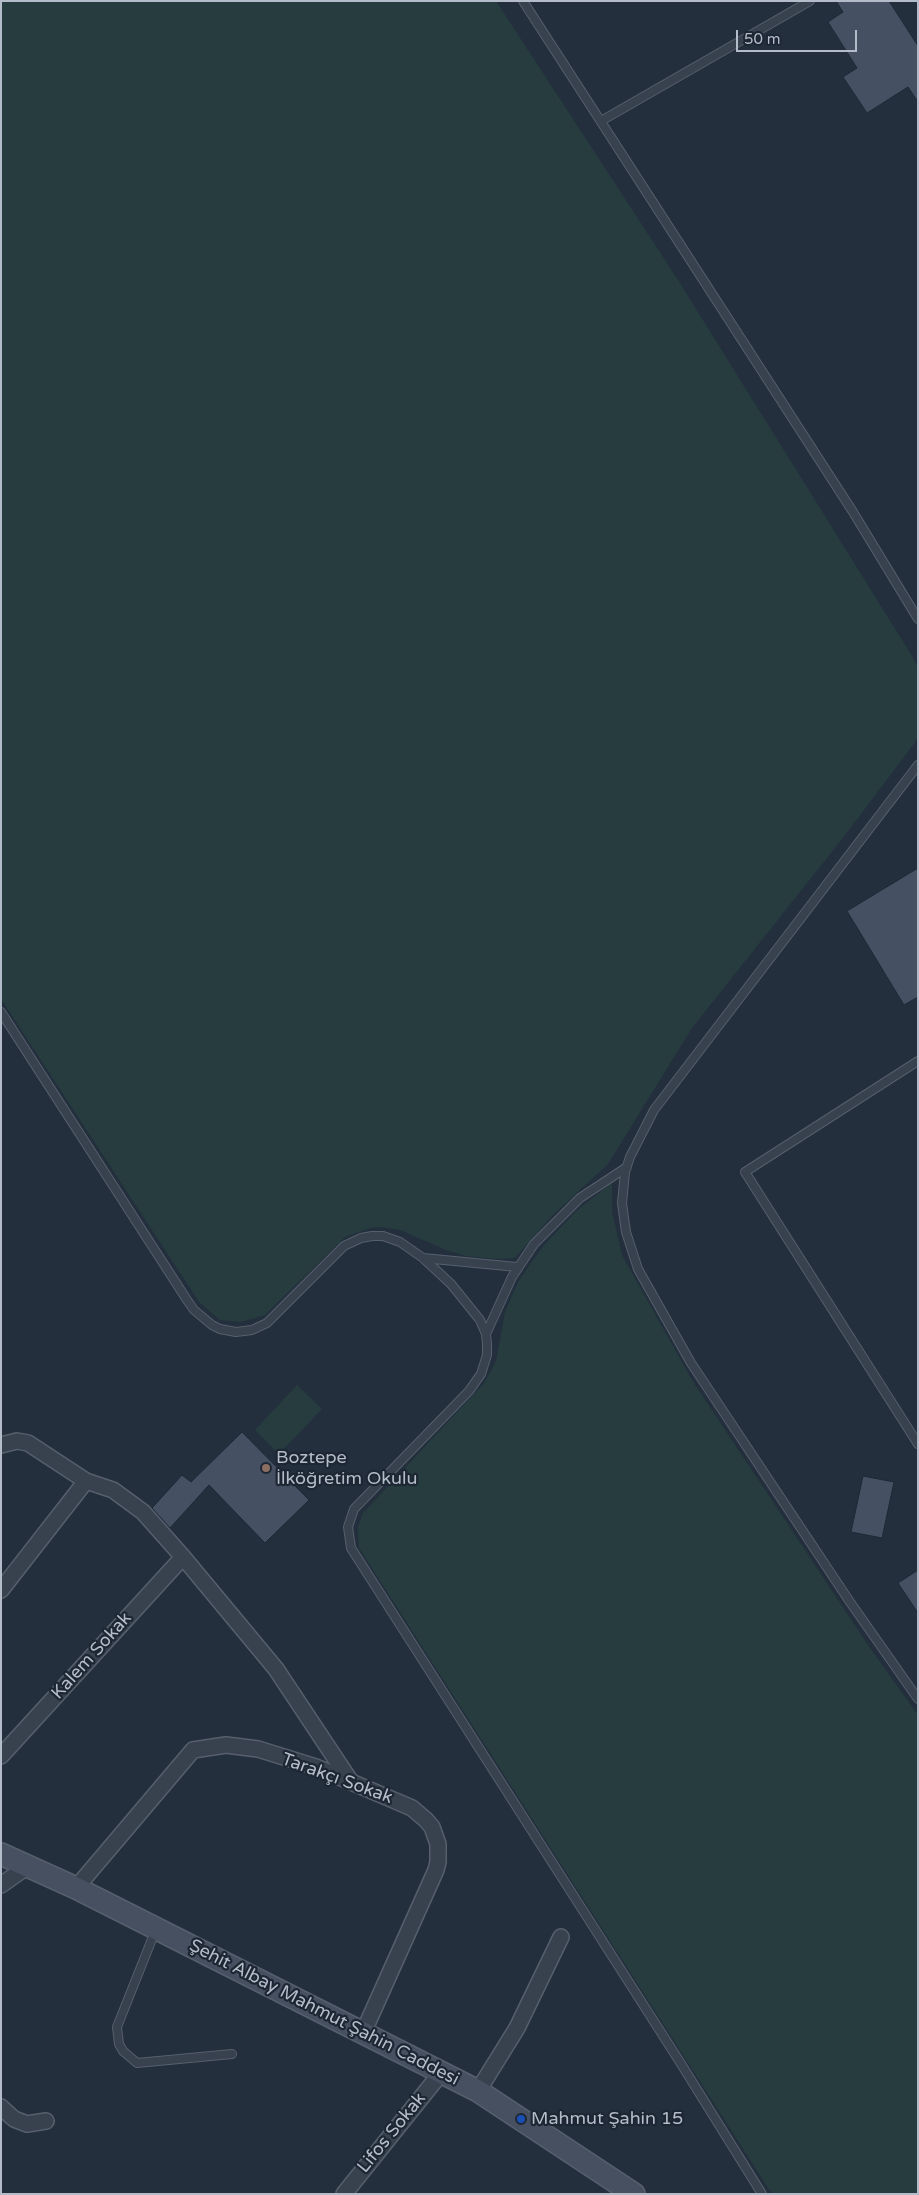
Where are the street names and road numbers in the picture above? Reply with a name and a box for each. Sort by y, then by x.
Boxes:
street label: Kalem Sokak [47,1608,137,1704]
street label: Tarakçı Sokak [279,1749,395,1809]
street label: Şehit Albay Mahmut Şahin Caddesi [185,1935,463,2091]
street label: Lifos Sokak [353,2088,431,2178]

